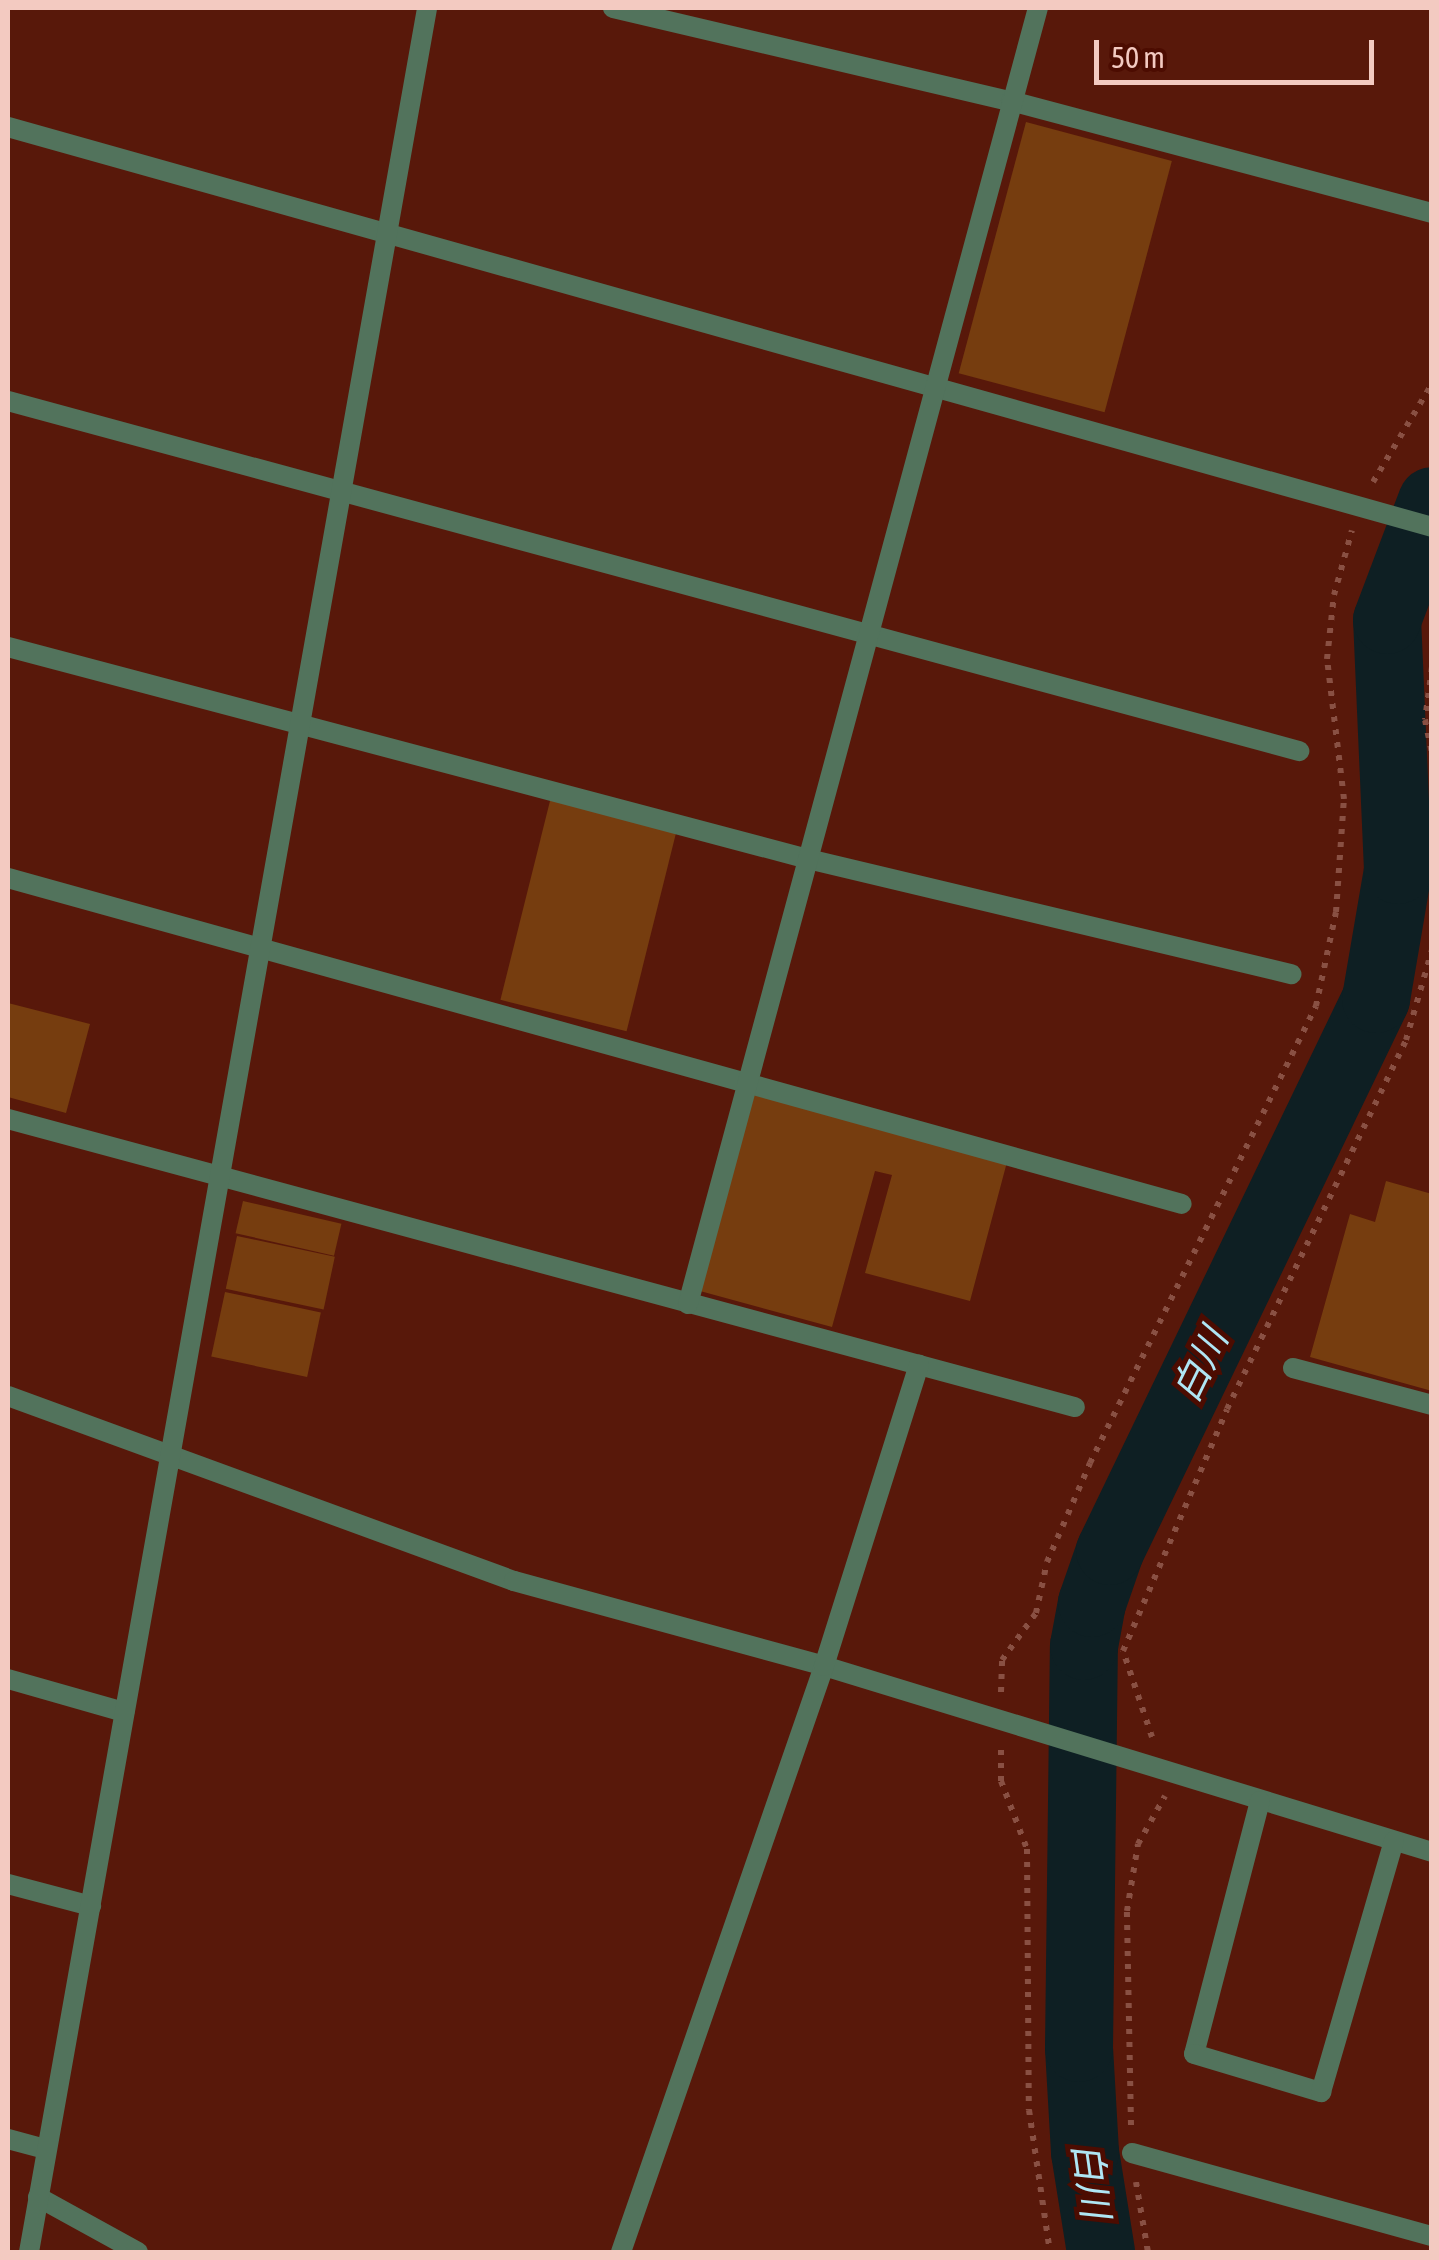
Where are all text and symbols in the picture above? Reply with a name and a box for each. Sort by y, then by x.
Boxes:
scale bar [1099,20,1379,82]
text: 50 m [1111,40,1165,74]
water label: 白川 [1163,1321,1237,1409]
water label: 白川 [1063,2139,1119,2221]

